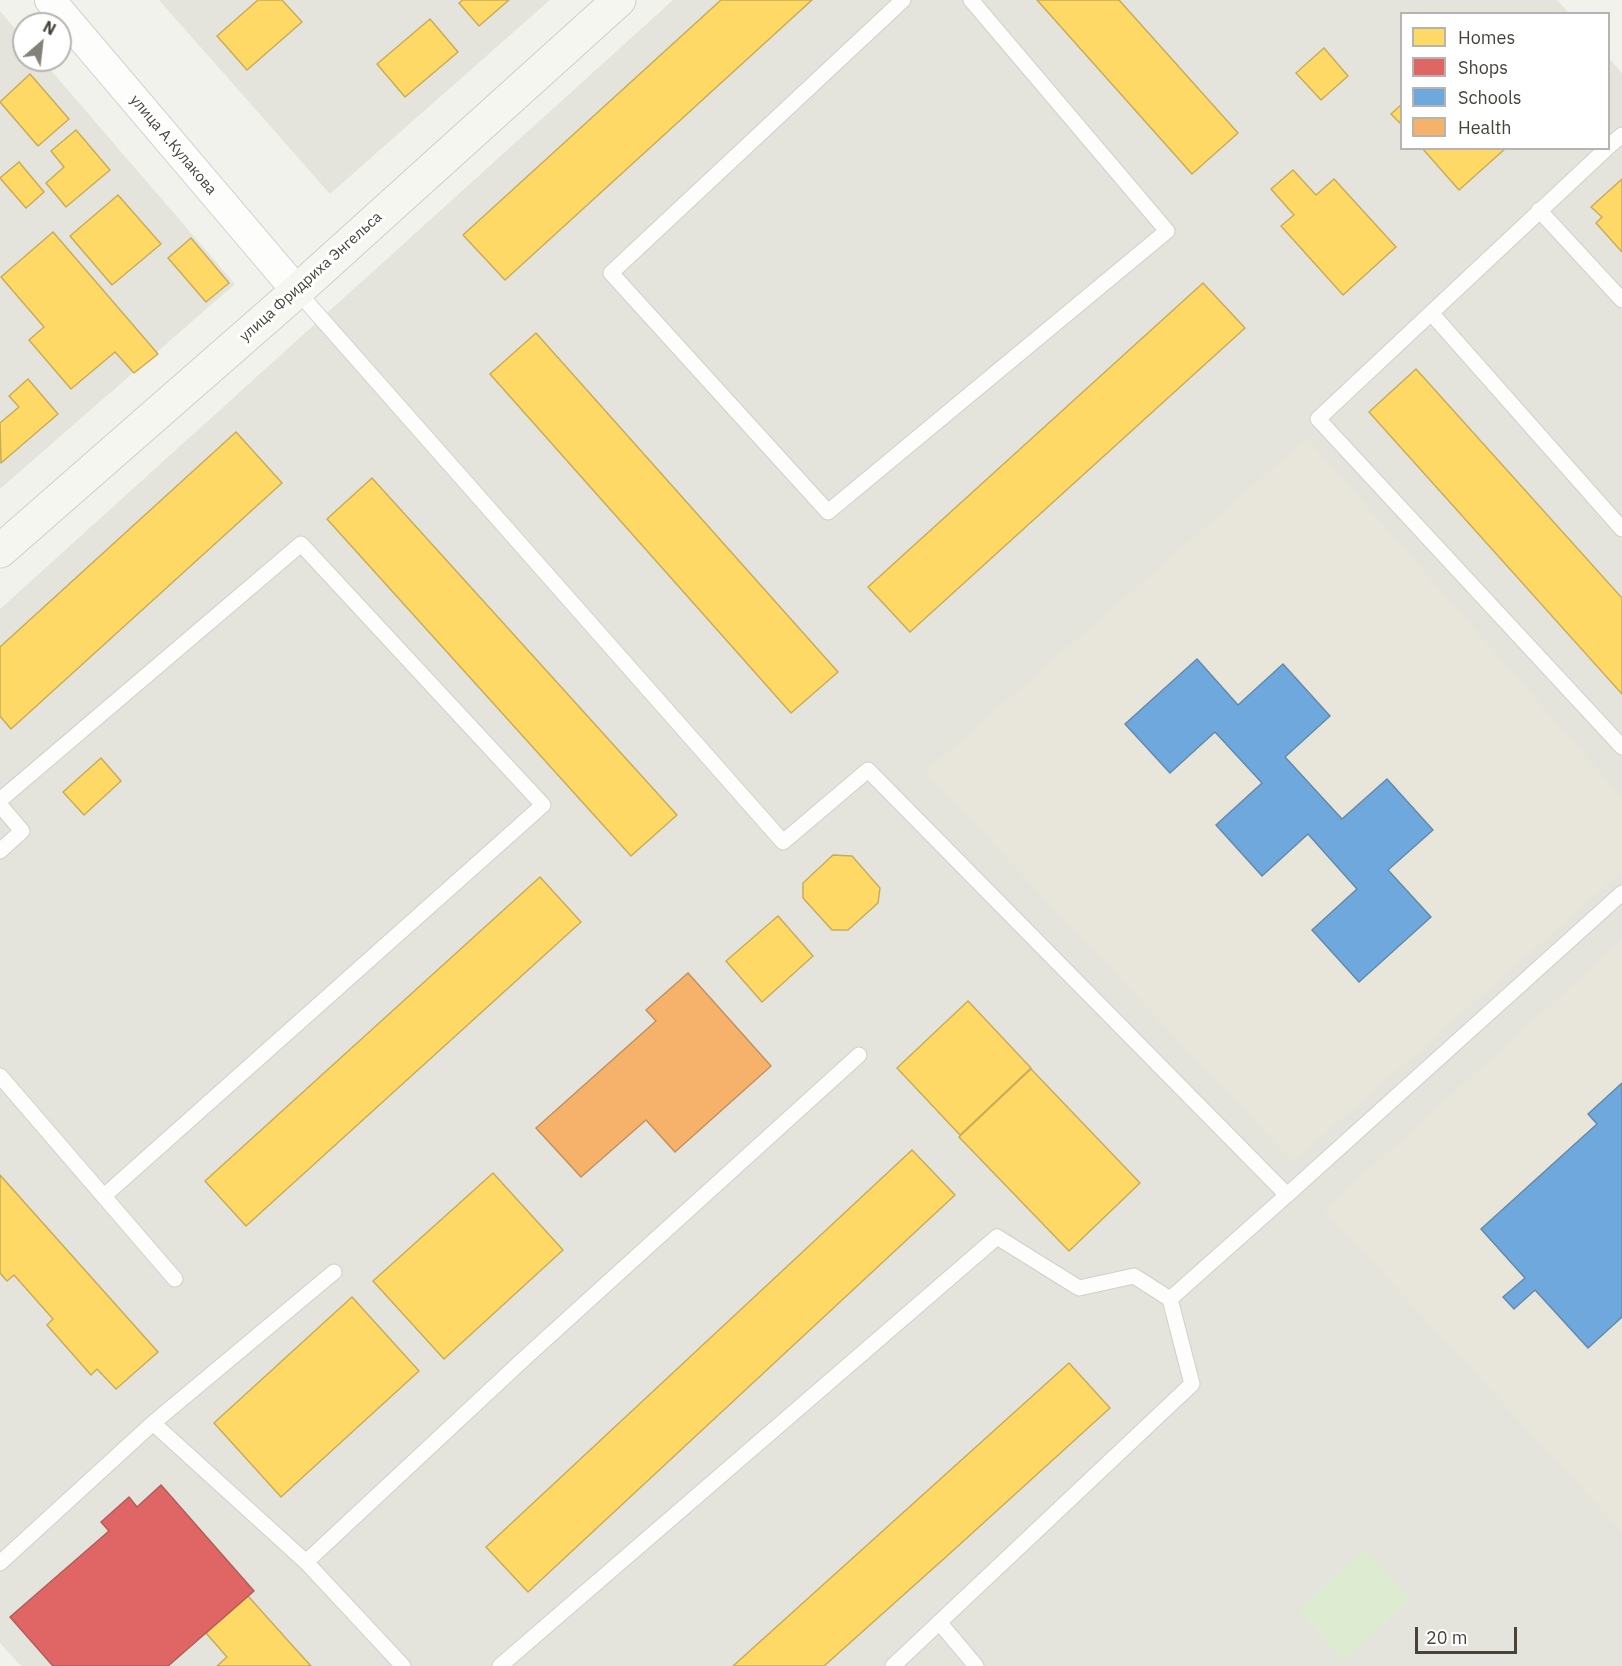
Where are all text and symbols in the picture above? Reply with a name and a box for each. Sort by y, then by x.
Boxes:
north arrow [12,12,72,72]
legend [1400,12,1610,150]
text: N [40,16,59,39]
text: Homes [1458,26,1515,49]
text: Shops [1458,56,1508,79]
text: Schools [1458,86,1522,109]
street label: улица А.Кулакова [126,91,220,199]
text: Health [1458,116,1512,139]
street label: улица Фридриха Энгельса [236,208,386,346]
scale bar [1418,1615,1520,1653]
text: 20 m [1426,1626,1468,1649]

